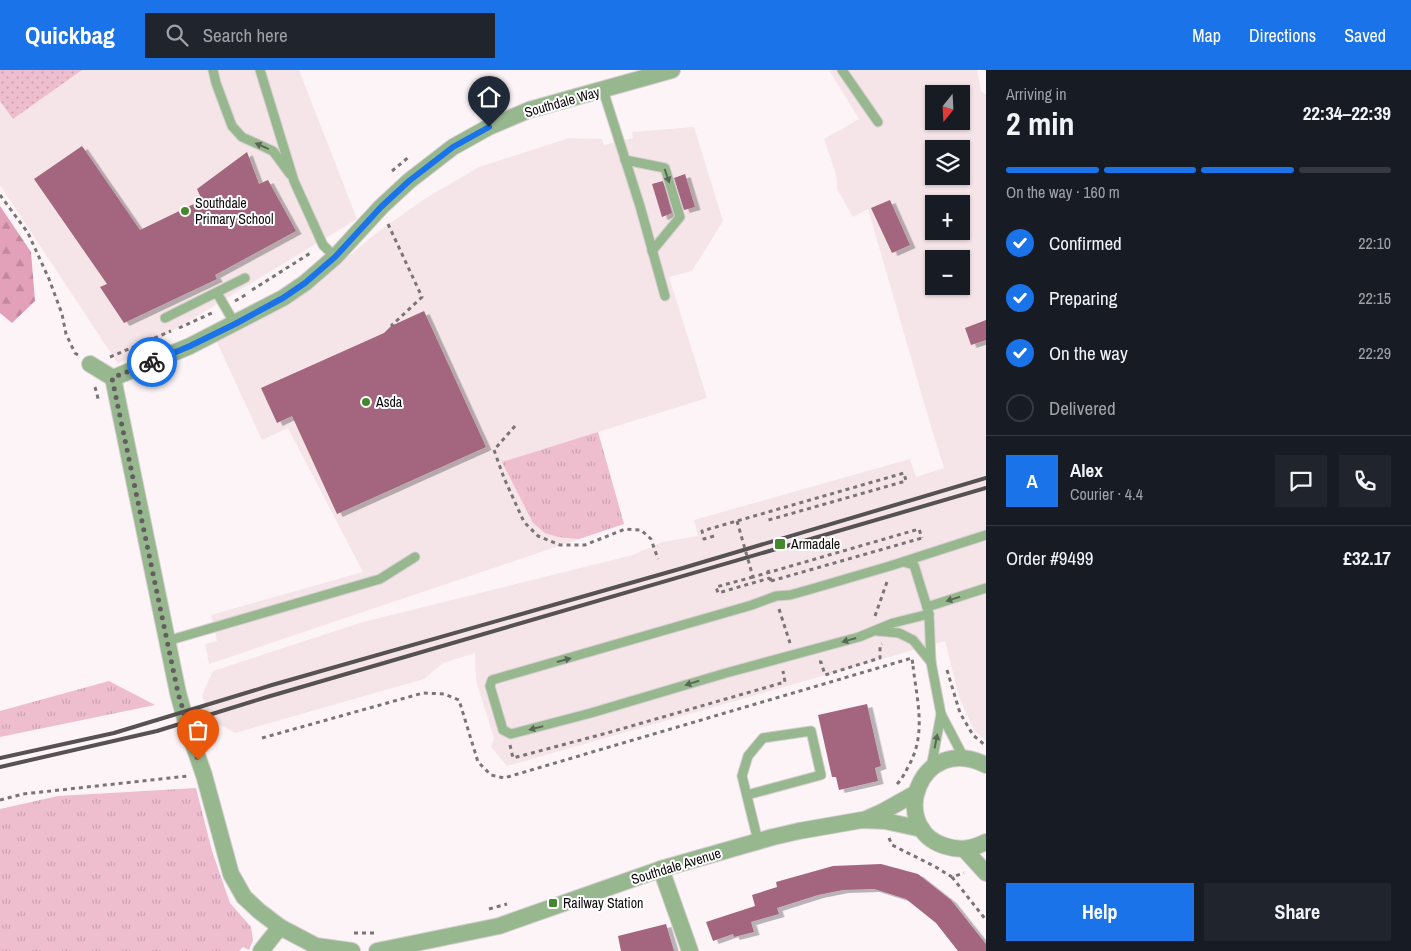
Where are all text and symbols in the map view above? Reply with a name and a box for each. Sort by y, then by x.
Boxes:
search box [145,13,495,58]
text: Quickbag [25,19,115,51]
icon: search [163,21,191,49]
text: Search here [203,22,288,48]
text: Map [1192,23,1221,48]
text: Directions [1249,23,1316,48]
text: Saved [1344,23,1386,48]
pin [468,76,510,127]
icon: home [475,83,503,111]
street label: Southdale Way [522,83,602,121]
text: Arriving in [1006,83,1067,105]
north arrow [925,85,970,130]
map controls [925,85,970,295]
text: 22:34–22:39 [1303,100,1391,126]
text: 2 min [1006,102,1075,145]
button: layers [925,140,970,185]
one-way arrow [255,141,269,149]
one-way arrow [663,169,671,184]
text: On the way · 160 m [1006,181,1120,203]
place label: Southdale Primary School [195,194,273,228]
button: + [925,195,970,240]
marker: Southdale Primary School [179,205,191,217]
icon: check [1006,229,1034,257]
text: Confirmed [1049,230,1122,256]
text: 22:10 [1358,232,1391,254]
button: − [925,250,970,295]
icon: check [1006,284,1034,312]
text: Preparing [1049,285,1117,311]
text: 22:15 [1358,287,1391,309]
courier [127,337,177,387]
icon: check [1006,339,1034,367]
text: On the way [1049,340,1128,366]
text: 22:29 [1358,342,1391,364]
icon: bike [138,348,166,376]
place label: Asda [375,393,403,411]
text: Delivered [1049,395,1116,421]
marker: Asda [360,396,372,408]
button: chat [1275,455,1327,507]
button: phone [1339,455,1391,507]
text: Alex [1070,457,1103,483]
text: A [1026,468,1038,494]
text: Courier · 4.4 [1070,483,1143,505]
place label: Armadale [790,535,840,553]
marker: Armadale [773,537,787,551]
text: Order #9499 [1006,545,1093,571]
text: £32.17 [1343,545,1391,571]
one-way arrow [945,595,960,603]
one-way arrow [842,636,857,644]
one-way arrow [557,655,572,663]
one-way arrow [685,679,700,687]
pin [177,709,219,760]
icon: bag [184,716,212,744]
one-way arrow [529,724,544,732]
one-way arrow [932,733,940,749]
street label: Southdale Avenue [629,844,723,888]
button: Help [1006,883,1194,941]
button: Share [1204,883,1391,941]
place label: Railway Station [563,894,643,912]
marker: Railway Station [547,897,559,909]

